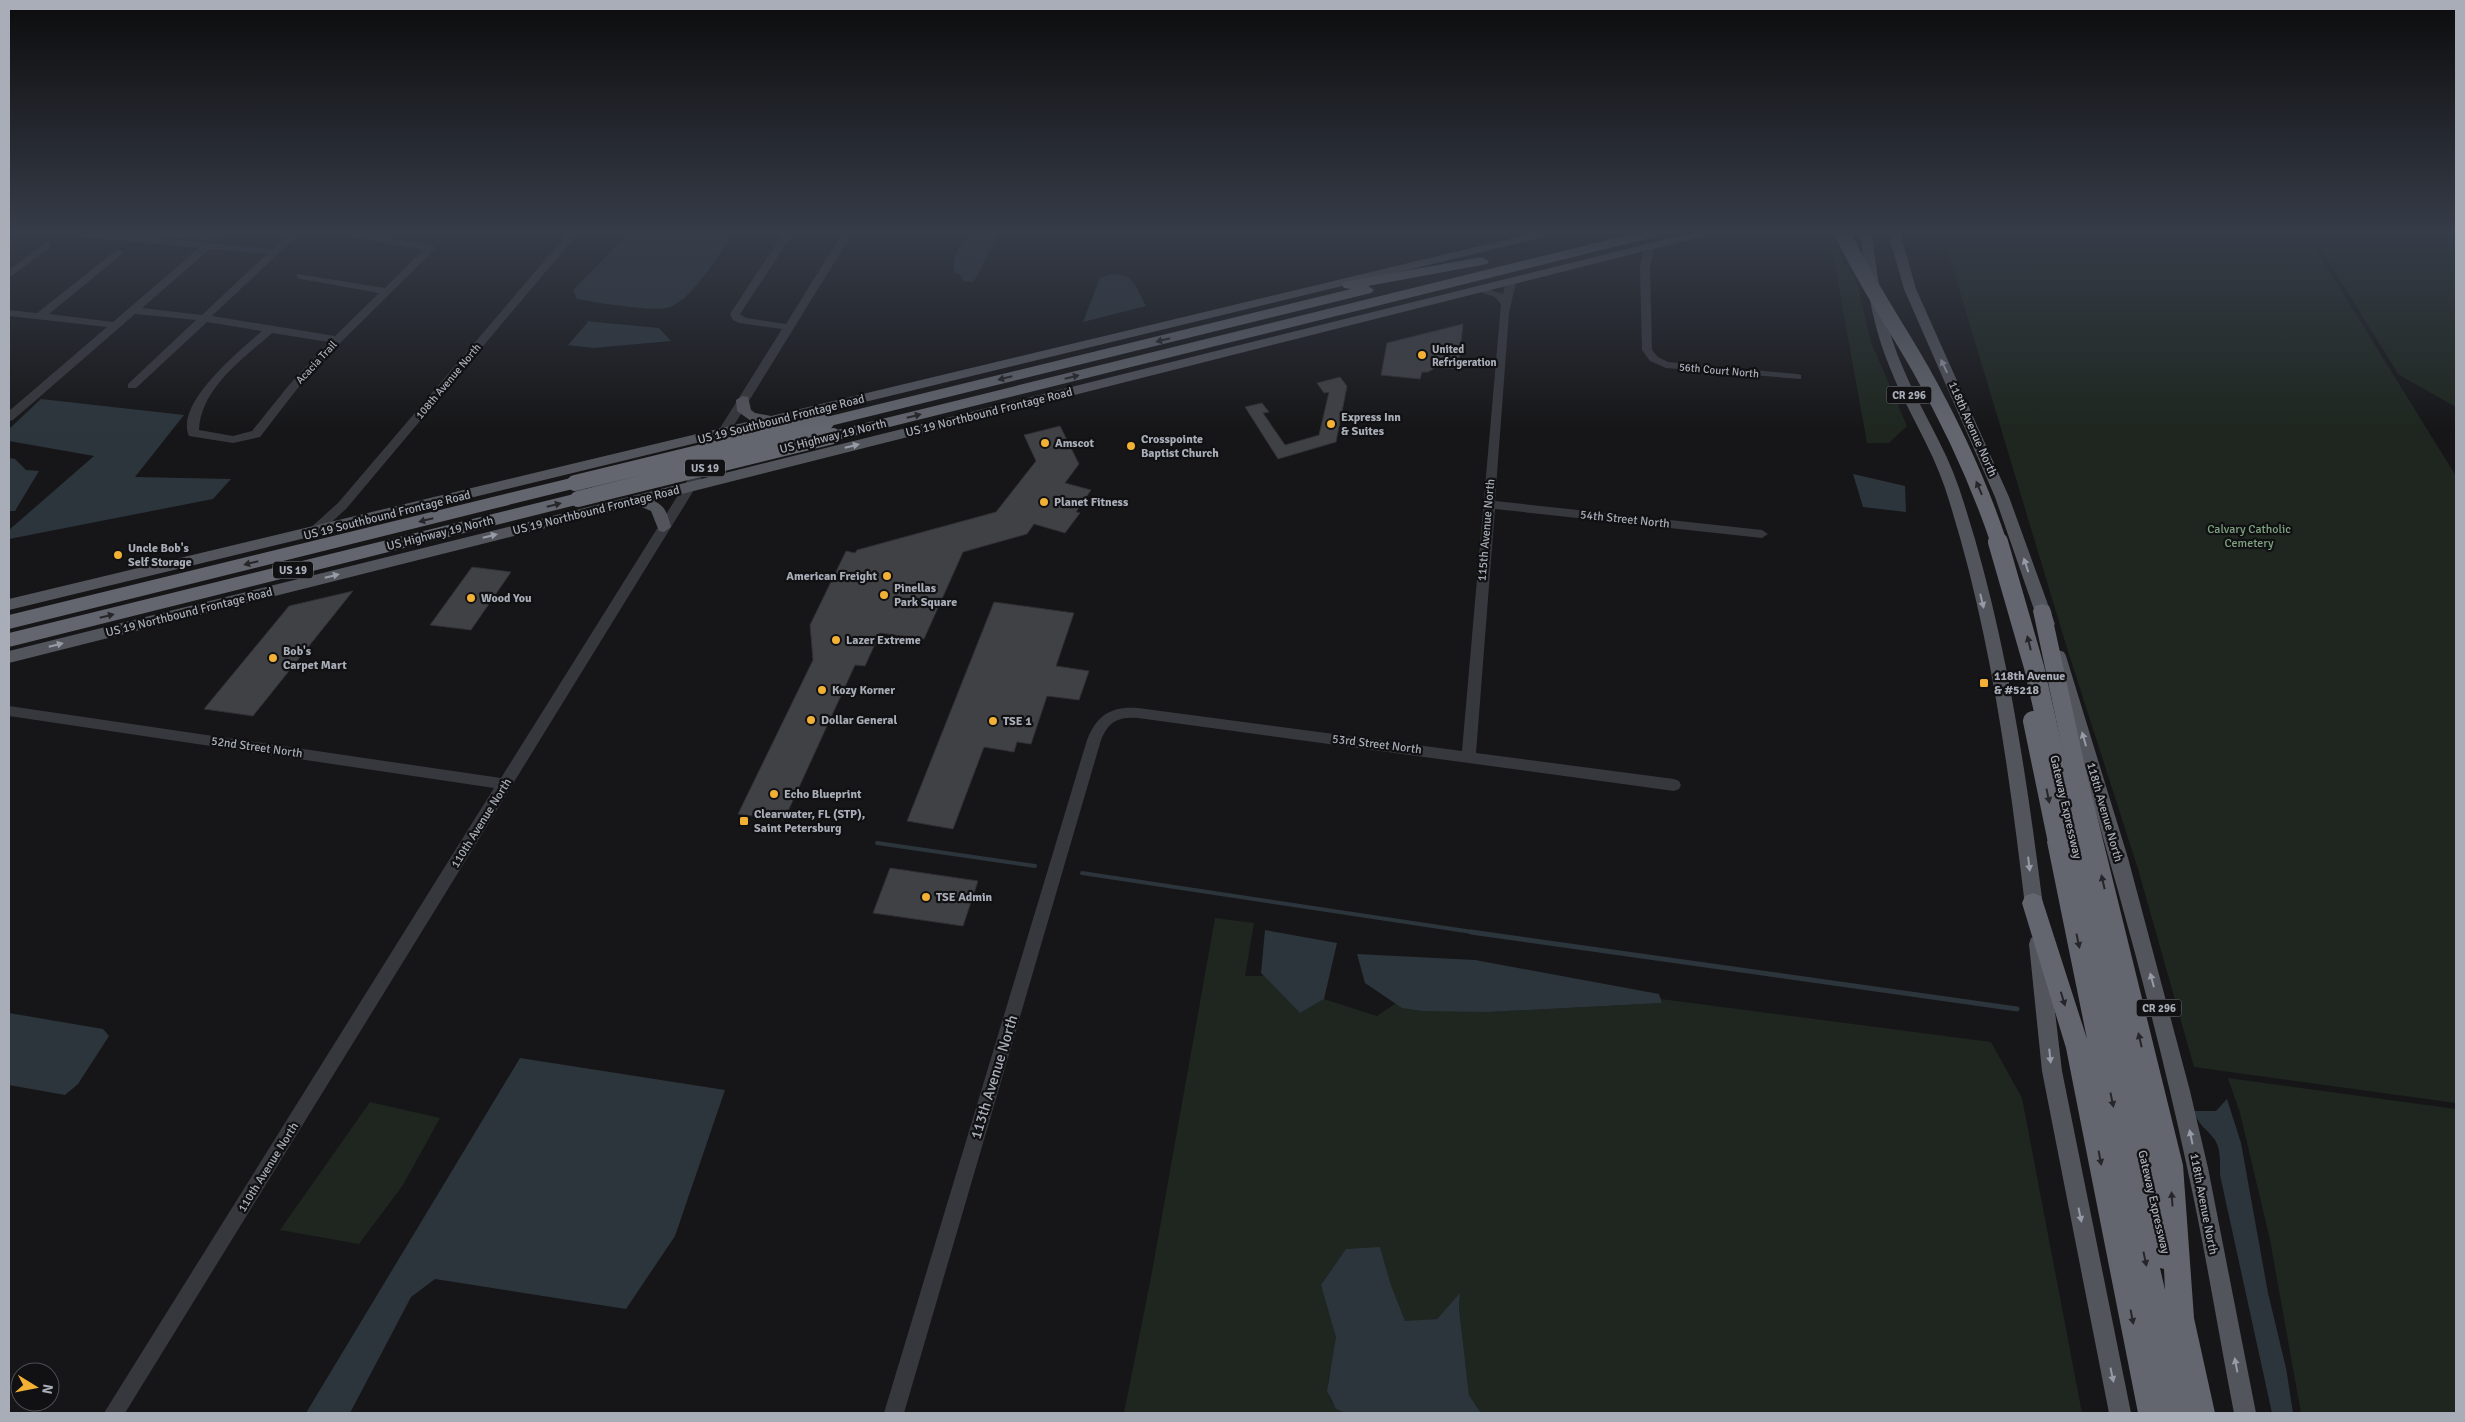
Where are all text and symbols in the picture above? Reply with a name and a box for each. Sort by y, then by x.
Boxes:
one-way arrow [1155,336,1170,344]
street label: Acacia Trail [293,338,340,387]
street label: 108th Avenue North [413,341,484,422]
place label: United Refrigeration [1432,343,1497,369]
marker: United Refrigeration [1416,349,1428,361]
one-way arrow [1940,359,1948,373]
street label: 56th Court North [1678,361,1760,380]
one-way arrow [1064,373,1079,381]
one-way arrow [997,374,1012,382]
street label: 118th Avenue North [1945,379,2000,479]
street label: US 19 Northbound Frontage Road [904,384,1074,440]
road number: CR 296 [1886,386,1932,404]
street label: US 19 Southbound Frontage Road [696,391,866,448]
place label: Express Inn & Suites [1341,410,1401,439]
one-way arrow [906,412,921,420]
street label: US Highway 19 North [778,416,888,457]
marker: Express Inn & Suites [1325,418,1337,430]
place label: Crosspointe Baptist Church [1141,432,1219,461]
place label: Amscot [1055,436,1095,451]
marker: Amscot [1039,437,1051,449]
marker: Crosspointe Baptist Church [1125,440,1137,452]
one-way arrow [844,442,859,450]
road number: US 19 [685,459,725,476]
street label: 115th Avenue North [1475,478,1498,582]
one-way arrow [1974,481,1982,495]
street label: US 19 Northbound Frontage Road [511,482,681,538]
street label: US 19 Southbound Frontage Road [302,487,472,544]
place label: Planet Fitness [1054,495,1129,510]
marker: Planet Fitness [1038,496,1050,508]
one-way arrow [546,501,561,509]
street label: 54th Street North [1579,507,1671,532]
street label: US Highway 19 North [385,513,495,554]
one-way arrow [418,516,433,524]
park label: Calvary Catholic Cemetery [2207,522,2291,551]
one-way arrow [483,532,498,540]
place label: Uncle Bob's Self Storage [128,541,192,570]
marker: Uncle Bob's Self Storage [112,549,124,561]
one-way arrow [2022,557,2029,572]
one-way arrow [244,559,259,567]
road number: US 19 [273,562,313,578]
place label: American Freight [786,569,877,584]
marker: American Freight [881,570,893,582]
one-way arrow [325,572,340,580]
place label: Pinellas Park Square [894,581,957,610]
street label: US 19 Northbound Frontage Road [104,584,274,640]
marker: Pinellas Park Square [878,589,890,601]
place label: Wood You [481,591,532,606]
marker: Wood You [465,592,477,604]
one-way arrow [1978,593,1986,608]
one-way arrow [100,612,115,620]
place label: Lazer Extreme [846,633,921,648]
marker: Lazer Extreme [830,634,842,646]
one-way arrow [2025,635,2033,650]
one-way arrow [49,641,64,649]
place label: Bob's Carpet Mart [283,644,347,673]
marker: Bob's Carpet Mart [267,652,279,664]
place label: 118th Avenue & #5218 [1994,669,2065,698]
marker: 118th Avenue & #5218 [1978,677,1990,689]
place label: Kozy Korner [832,683,895,698]
marker: Kozy Korner [816,684,828,696]
place label: Dollar General [821,713,897,728]
marker: Dollar General [805,714,817,726]
place label: TSE 1 [1003,714,1032,729]
marker: TSE 1 [987,715,999,727]
one-way arrow [2079,731,2087,746]
street label: 53rd Street North [1331,732,1423,757]
street label: 52nd Street North [210,734,304,761]
street label: Gateway Expressway [2046,754,2085,861]
street label: 118th Avenue North [2083,761,2126,864]
street label: 110th Avenue North [448,776,515,871]
place label: Echo Blueprint [784,787,862,802]
marker: Echo Blueprint [768,788,780,800]
one-way arrow [2044,788,2052,803]
place label: Clearwater, FL (STP), Saint Petersburg [754,807,865,836]
marker: Clearwater, FL (STP), Saint Petersburg [738,815,750,827]
one-way arrow [2025,856,2033,872]
one-way arrow [2099,875,2107,890]
place label: TSE Admin [936,890,993,905]
marker: TSE Admin [920,891,932,903]
one-way arrow [2075,933,2083,949]
one-way arrow [2147,972,2155,987]
one-way arrow [2060,992,2068,1007]
road number: CR 296 [2136,1000,2182,1016]
street label: 113th Avenue North [967,1013,1021,1141]
one-way arrow [2136,1033,2144,1048]
one-way arrow [2046,1048,2054,1064]
one-way arrow [2108,1092,2116,1108]
street label: 110th Avenue North [235,1120,302,1215]
one-way arrow [2187,1130,2195,1145]
street label: Gateway Expressway [2134,1149,2173,1256]
one-way arrow [2097,1150,2105,1166]
street label: 118th Avenue North [2186,1152,2221,1256]
one-way arrow [2168,1191,2176,1207]
one-way arrow [2076,1208,2084,1224]
one-way arrow [2141,1252,2149,1267]
one-way arrow [2128,1309,2136,1324]
one-way arrow [2231,1357,2239,1373]
north arrow [10,1362,60,1412]
one-way arrow [2108,1367,2116,1382]
text: N [38,1383,57,1395]

